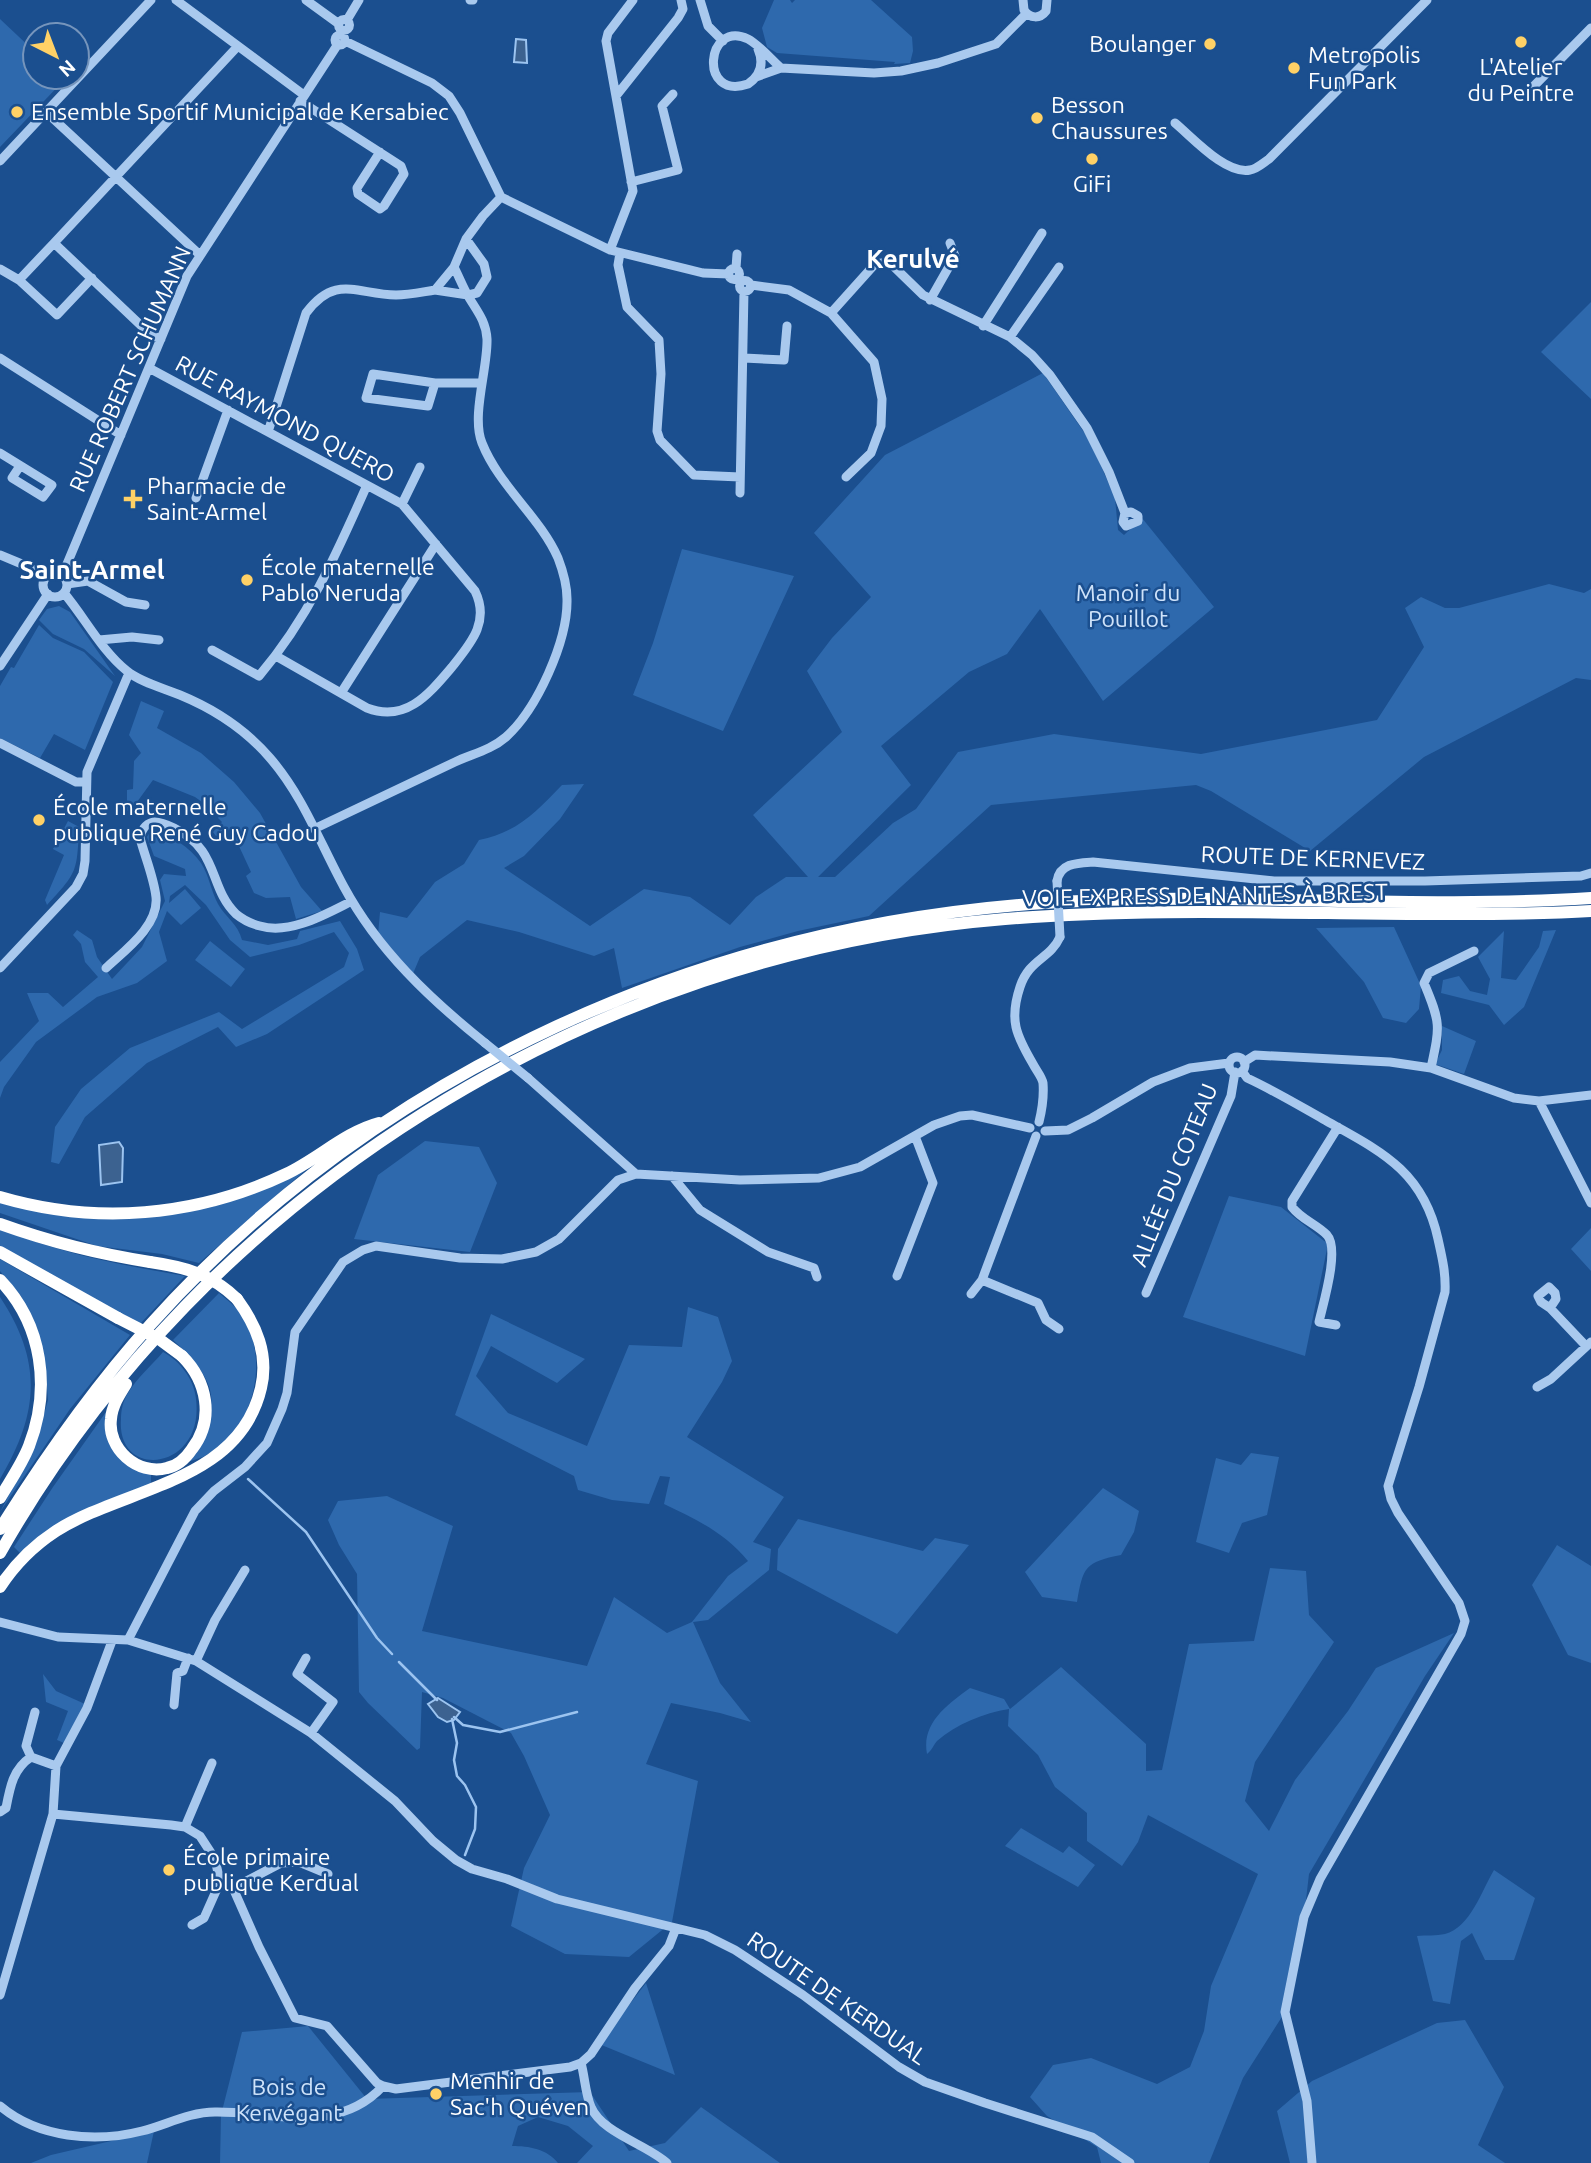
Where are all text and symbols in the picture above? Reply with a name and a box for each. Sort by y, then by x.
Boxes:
north arrow [21,21,91,91]
place label: Boulanger [1089,31,1196,56]
marker: L'Atelier du Peintre [1513,34,1529,50]
marker: Boulanger [1202,36,1218,52]
place label: Metropolis Fun Park [1308,42,1420,93]
place label: L'Atelier du Peintre [1468,54,1575,105]
text: N [55,56,80,82]
marker: Metropolis Fun Park [1286,60,1302,76]
place label: Besson Chaussures [1051,92,1168,143]
place label: Ensemble Sportif Municipal de Kersabiec [31,99,449,124]
marker: Ensemble Sportif Municipal de Kersabiec [9,104,25,120]
marker: Besson Chaussures [1029,110,1045,126]
marker: GiFi [1084,151,1100,167]
place label: GiFi [1073,171,1111,196]
street label: RUE ROBERT SCHUMANN [64,242,195,495]
district label: Kerulvé [866,244,960,273]
street label: RUE RAYMOND QUERO [172,350,399,487]
place label: Pharmacie de Saint-Armel [147,473,287,524]
marker: Pharmacie de Saint-Armel [125,491,141,507]
place label: École maternelle Pablo Neruda [261,553,435,605]
district label: Saint-Armel [19,555,165,584]
marker: École maternelle Pablo Neruda [239,572,255,588]
park label: Manoir du Pouillot [1076,580,1180,631]
place label: École maternelle publique René Guy Cadou [53,793,318,845]
marker: École maternelle publique René Guy Cadou [31,812,47,828]
street label: ROUTE DE KERNEVEZ [1200,841,1426,874]
street label: VOIE EXPRESS DE NANTES À BREST [1022,878,1388,910]
street label: ALLÉE DU COTEAU [1125,1080,1222,1270]
place label: École primaire publique Kerdual [183,1843,359,1895]
marker: École primaire publique Kerdual [161,1862,177,1878]
street label: ROUTE DE KERDUAL [743,1926,932,2069]
place label: Menhir de Sac'h Quéven [450,2068,589,2119]
park label: Bois de Kervégant [236,2074,342,2125]
marker: Menhir de Sac'h Quéven [428,2086,444,2102]

